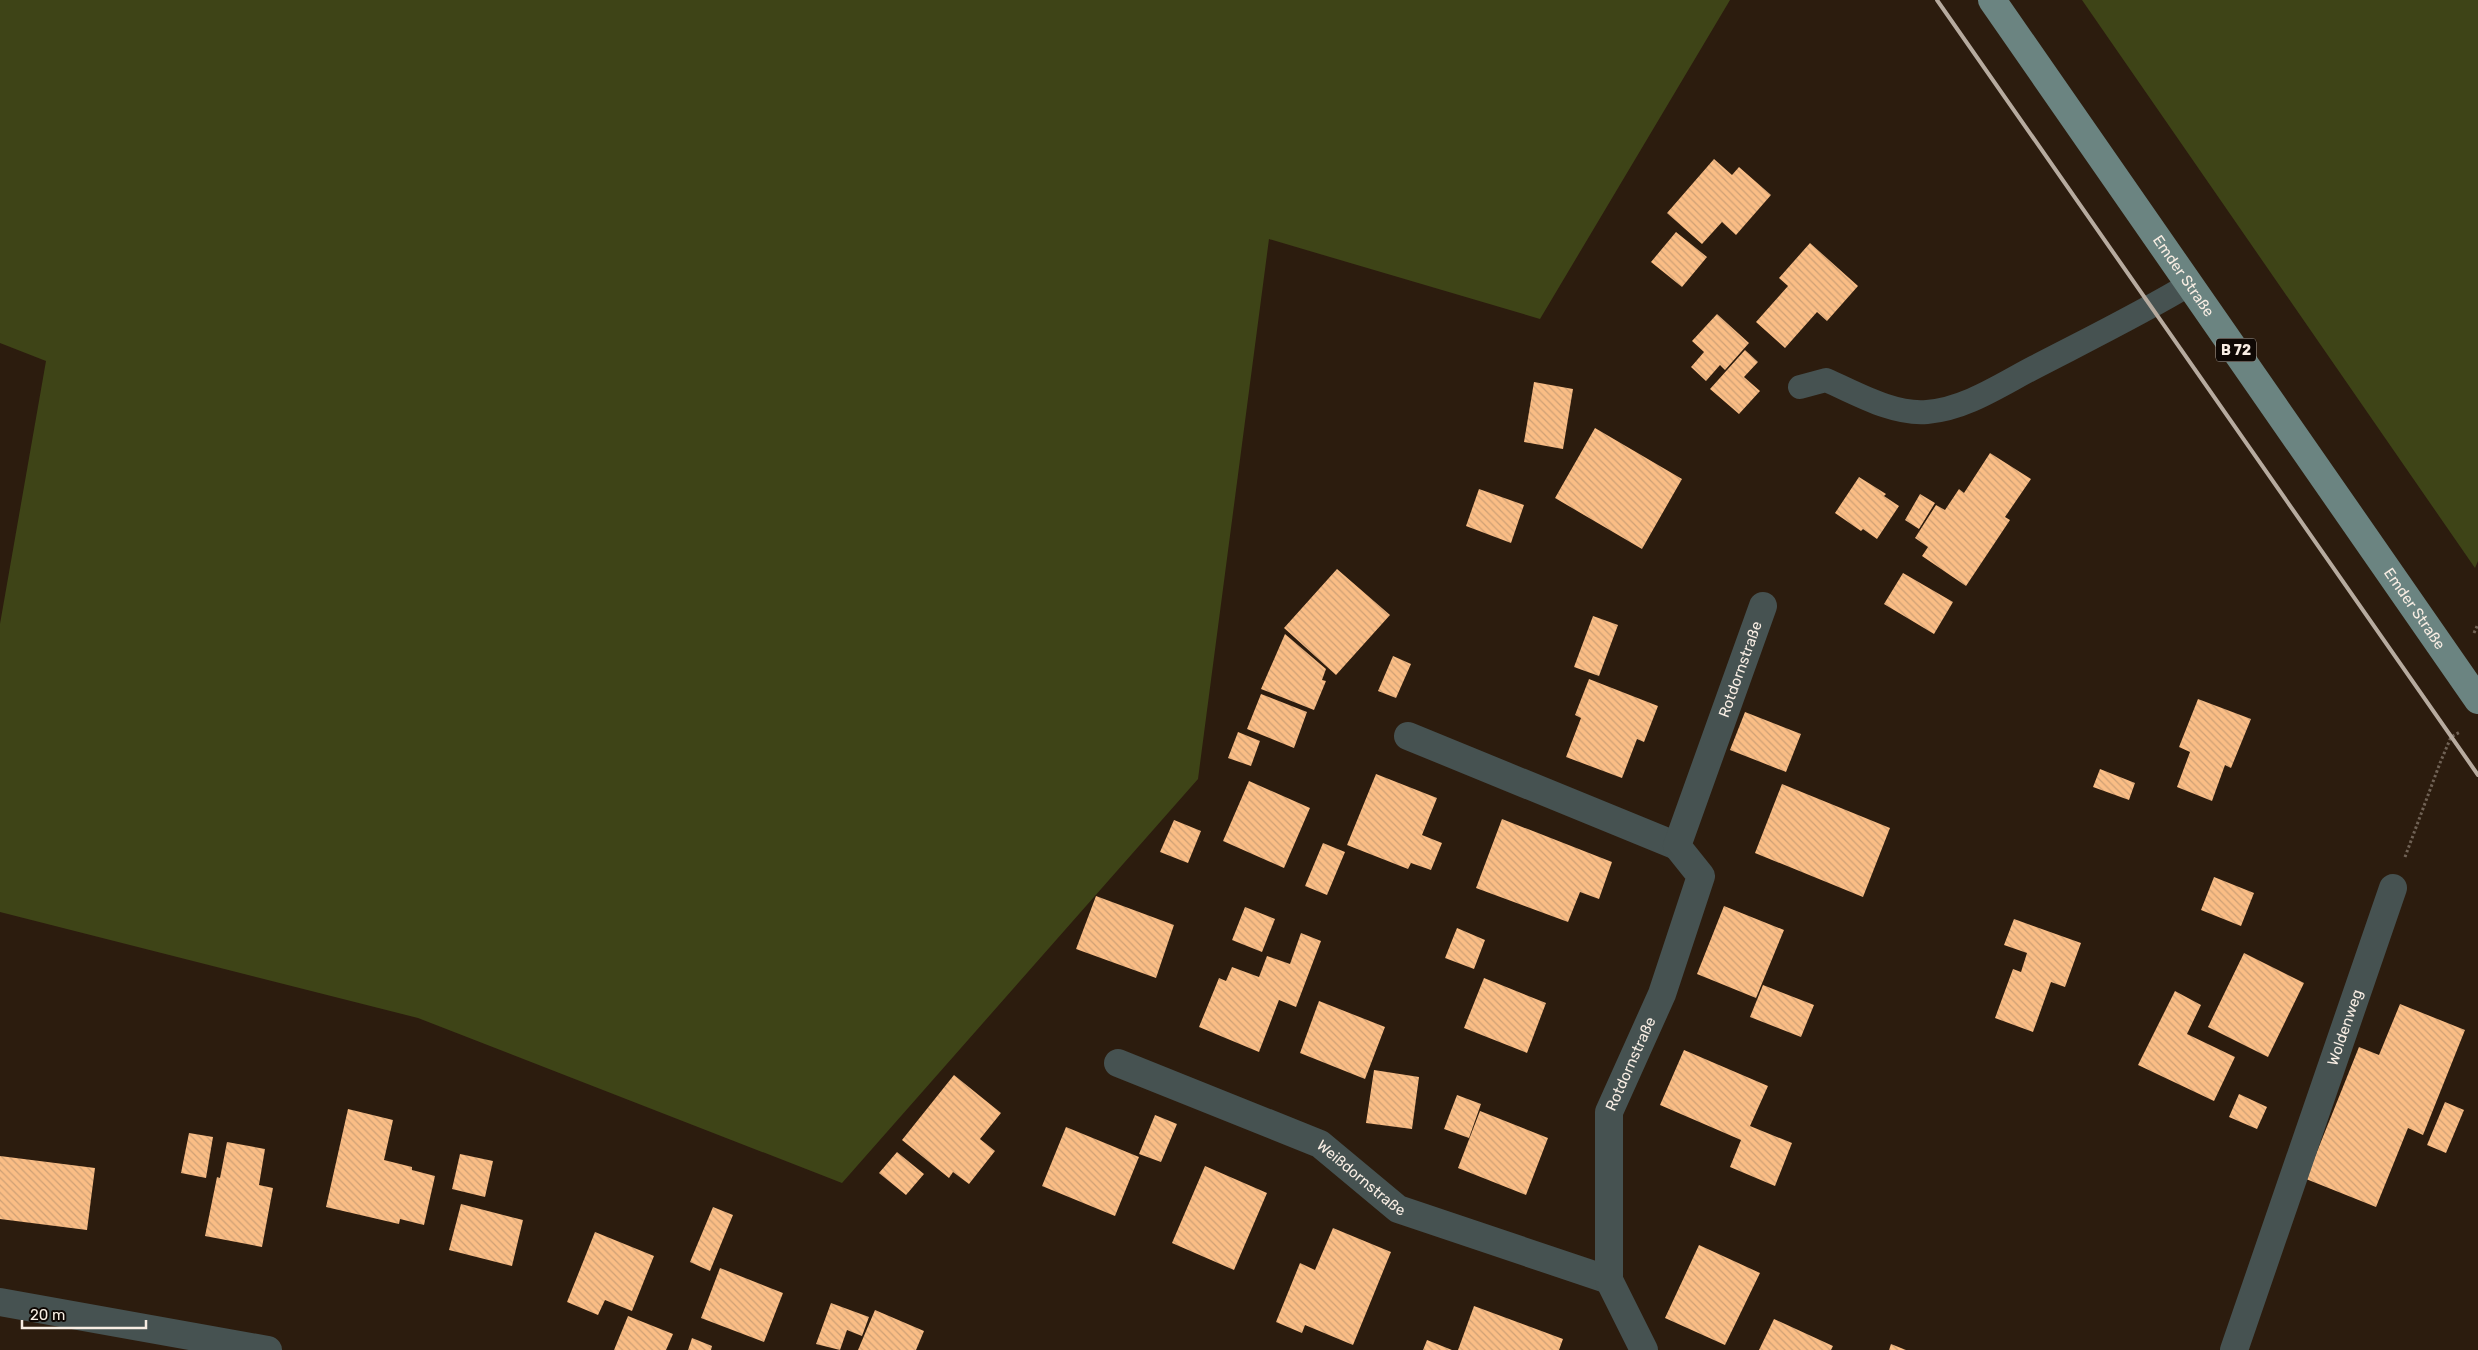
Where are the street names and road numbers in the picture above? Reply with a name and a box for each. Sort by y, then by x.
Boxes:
street label: Emder Straße [2149,232,2218,320]
road number: B 72 [2216,338,2256,362]
street label: Emder Straße [2380,564,2449,653]
street label: Rotdornstraße [1715,619,1766,720]
street label: Woldenweg [2324,987,2366,1068]
street label: Rotdornstraße [1602,1014,1660,1114]
street label: Weißdornstraße [1313,1136,1407,1220]

